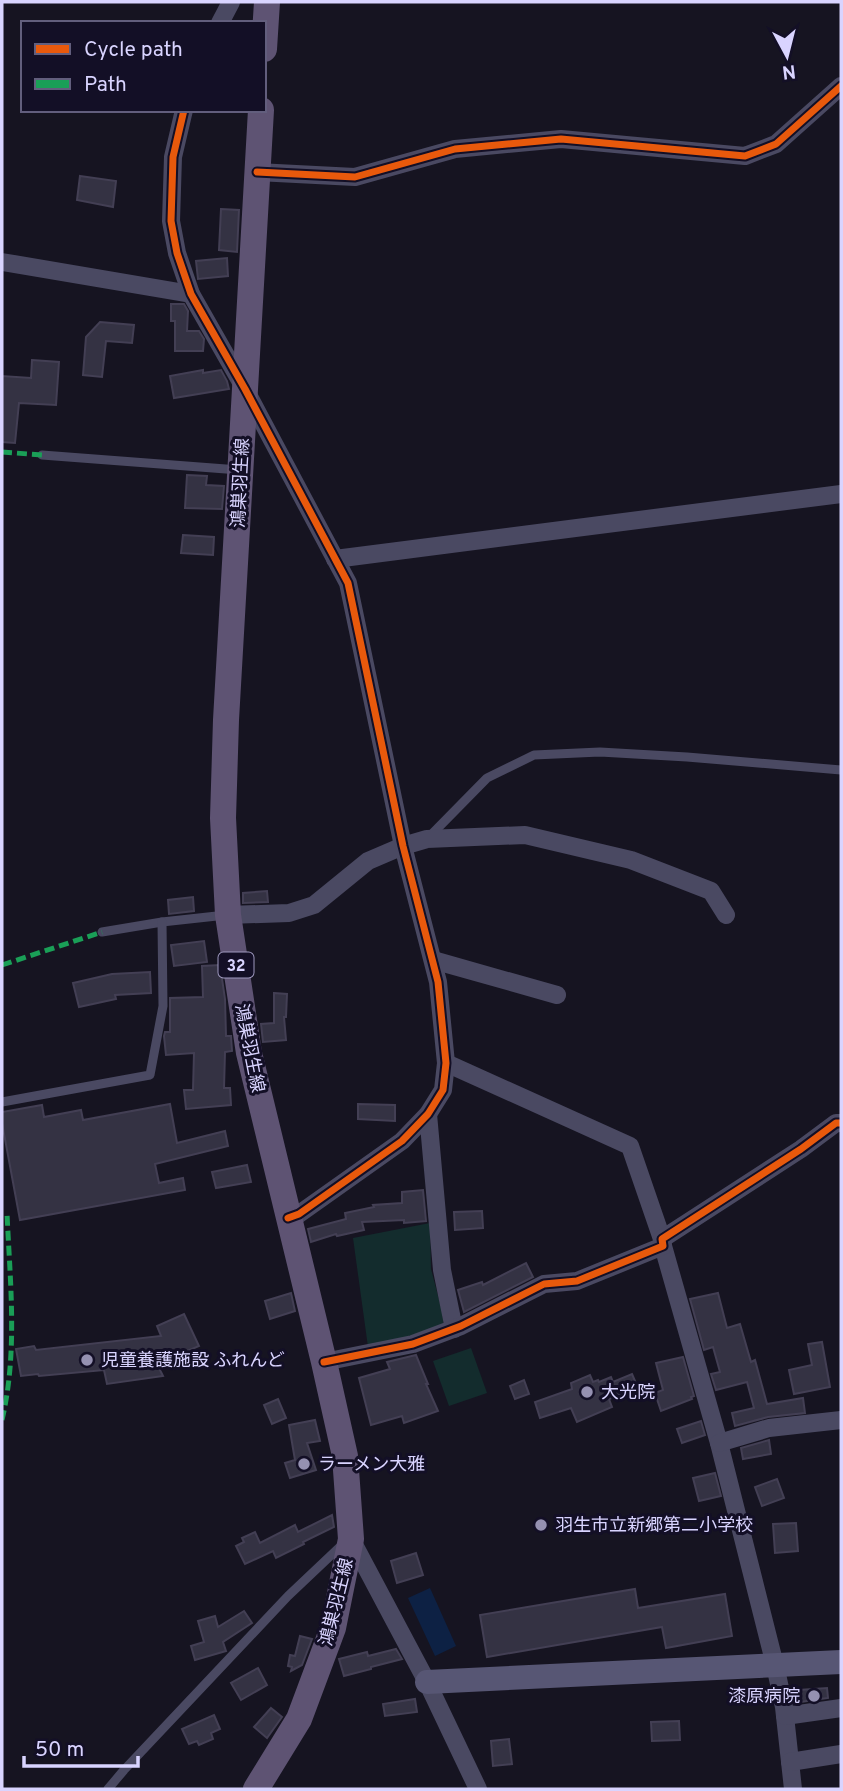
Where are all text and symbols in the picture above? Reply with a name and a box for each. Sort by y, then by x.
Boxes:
legend [21,21,266,112]
north arrow [752,21,822,91]
text: Cycle path [84,37,183,64]
text: N [781,58,797,84]
text: Path [84,72,127,99]
street label: 鴻巣羽生線 [228,438,255,529]
road number: 32 [218,953,254,978]
street label: 鴻巣羽生線 [229,1002,268,1095]
place label: 児童養護施設 ふれんど [101,1350,285,1373]
marker: 児童養護施設 ふれんど [79,1352,95,1368]
place label: 大光院 [601,1382,655,1405]
marker: 大光院 [579,1384,595,1400]
place label: ラーメン大雅 [318,1454,425,1477]
marker: ラーメン大雅 [296,1456,312,1472]
place label: 羽生市立新郷第二小学校 [555,1515,753,1538]
marker: 羽生市立新郷第二小学校 [533,1517,549,1533]
street label: 鴻巣羽生線 [315,1556,360,1649]
place label: 漆原病院 [728,1686,800,1709]
marker: 漆原病院 [806,1688,822,1704]
scale bar [24,1724,138,1768]
text: 50 m [35,1737,84,1764]

